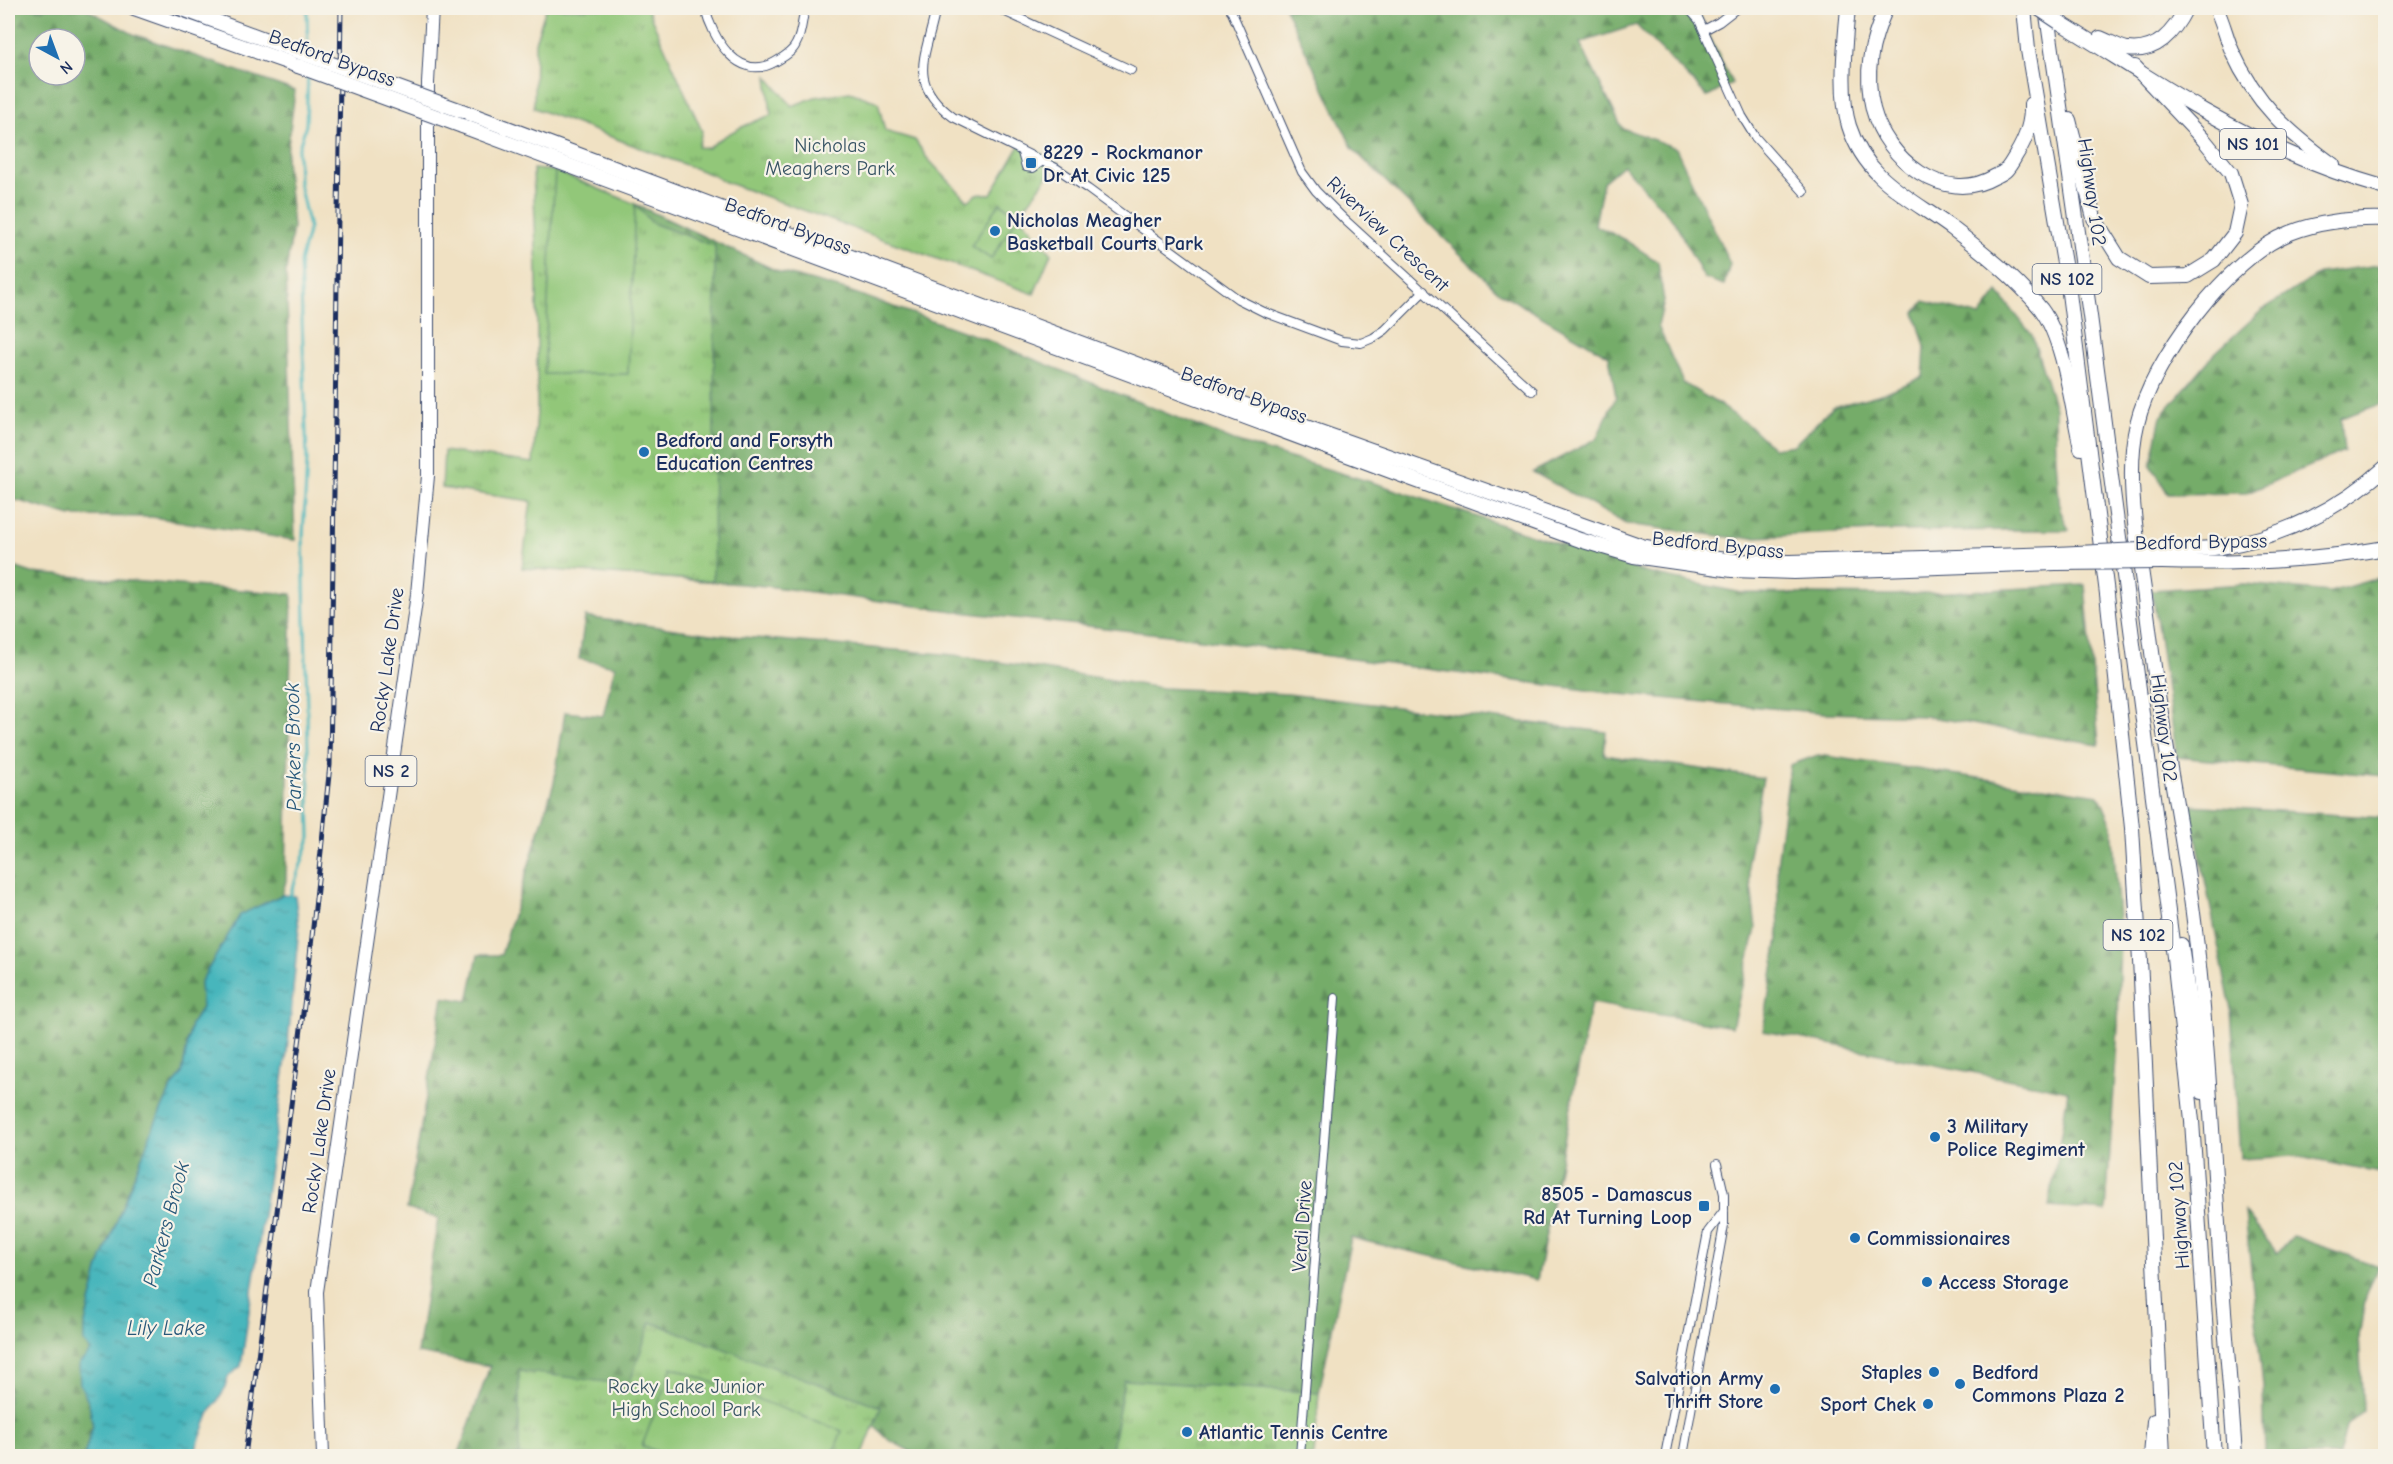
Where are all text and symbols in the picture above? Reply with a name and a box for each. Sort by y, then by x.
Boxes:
street label: Bedford Bypass [266,25,398,91]
north arrow [27,27,87,87]
text: N [56,57,76,78]
road number: NS 101 [2220,129,2286,159]
park label: Nicholas Meaghers Park [765,134,895,180]
street label: Highway 102 [2073,137,2111,247]
place label: 8229 - Rockmanor Dr At Civic 125 [1043,141,1203,187]
marker: 8229 - Rockmanor Dr At Civic 125 [1024,156,1038,170]
street label: Riverview Crescent [1322,172,1455,297]
street label: Bedford Bypass [722,193,854,259]
place label: Nicholas Meagher Basketball Courts Park [1007,209,1203,255]
marker: Nicholas Meagher Basketball Courts Park [988,224,1002,238]
road number: NS 102 [2032,264,2102,294]
street label: Bedford Bypass [1178,362,1310,428]
place label: Bedford and Forsyth Education Centres [656,429,833,475]
marker: Bedford and Forsyth Education Centres [637,445,651,459]
street label: Bedford Bypass [1651,527,1785,563]
street label: Bedford Bypass [2135,529,2267,555]
street label: Rocky Lake Drive [365,586,409,734]
street label: Highway 102 [2146,673,2182,783]
water label: Parkers Brook [280,682,306,812]
road number: NS 2 [366,756,416,786]
road number: NS 102 [2104,920,2172,950]
street label: Rocky Lake Drive [297,1067,341,1215]
place label: 3 Military Police Regiment [1947,1115,2085,1161]
marker: 3 Military Police Regiment [1928,1130,1942,1144]
water label: Parkers Brook [138,1158,194,1289]
street label: Highway 102 [2164,1160,2194,1270]
street label: Verdi Drive [1287,1179,1317,1273]
place label: 8505 - Damascus Rd At Turning Loop [1523,1183,1692,1229]
marker: 8505 - Damascus Rd At Turning Loop [1697,1199,1711,1213]
place label: Commissionaires [1867,1227,2010,1250]
marker: Commissionaires [1848,1231,1862,1245]
place label: Access Storage [1939,1271,2069,1294]
marker: Access Storage [1920,1275,1934,1289]
water label: Lily Lake [127,1316,205,1340]
place label: Staples [1861,1361,1922,1384]
place label: Bedford Commons Plaza 2 [1972,1361,2124,1407]
marker: Staples [1927,1365,1941,1379]
place label: Salvation Army Thrift Store [1635,1367,1764,1413]
park label: Rocky Lake Junior High School Park [608,1375,764,1421]
marker: Bedford Commons Plaza 2 [1953,1377,1967,1391]
marker: Salvation Army Thrift Store [1768,1382,1782,1396]
place label: Sport Chek [1820,1393,1916,1416]
marker: Sport Chek [1921,1397,1935,1411]
place label: Atlantic Tennis Centre [1199,1421,1388,1444]
marker: Atlantic Tennis Centre [1180,1425,1194,1439]

